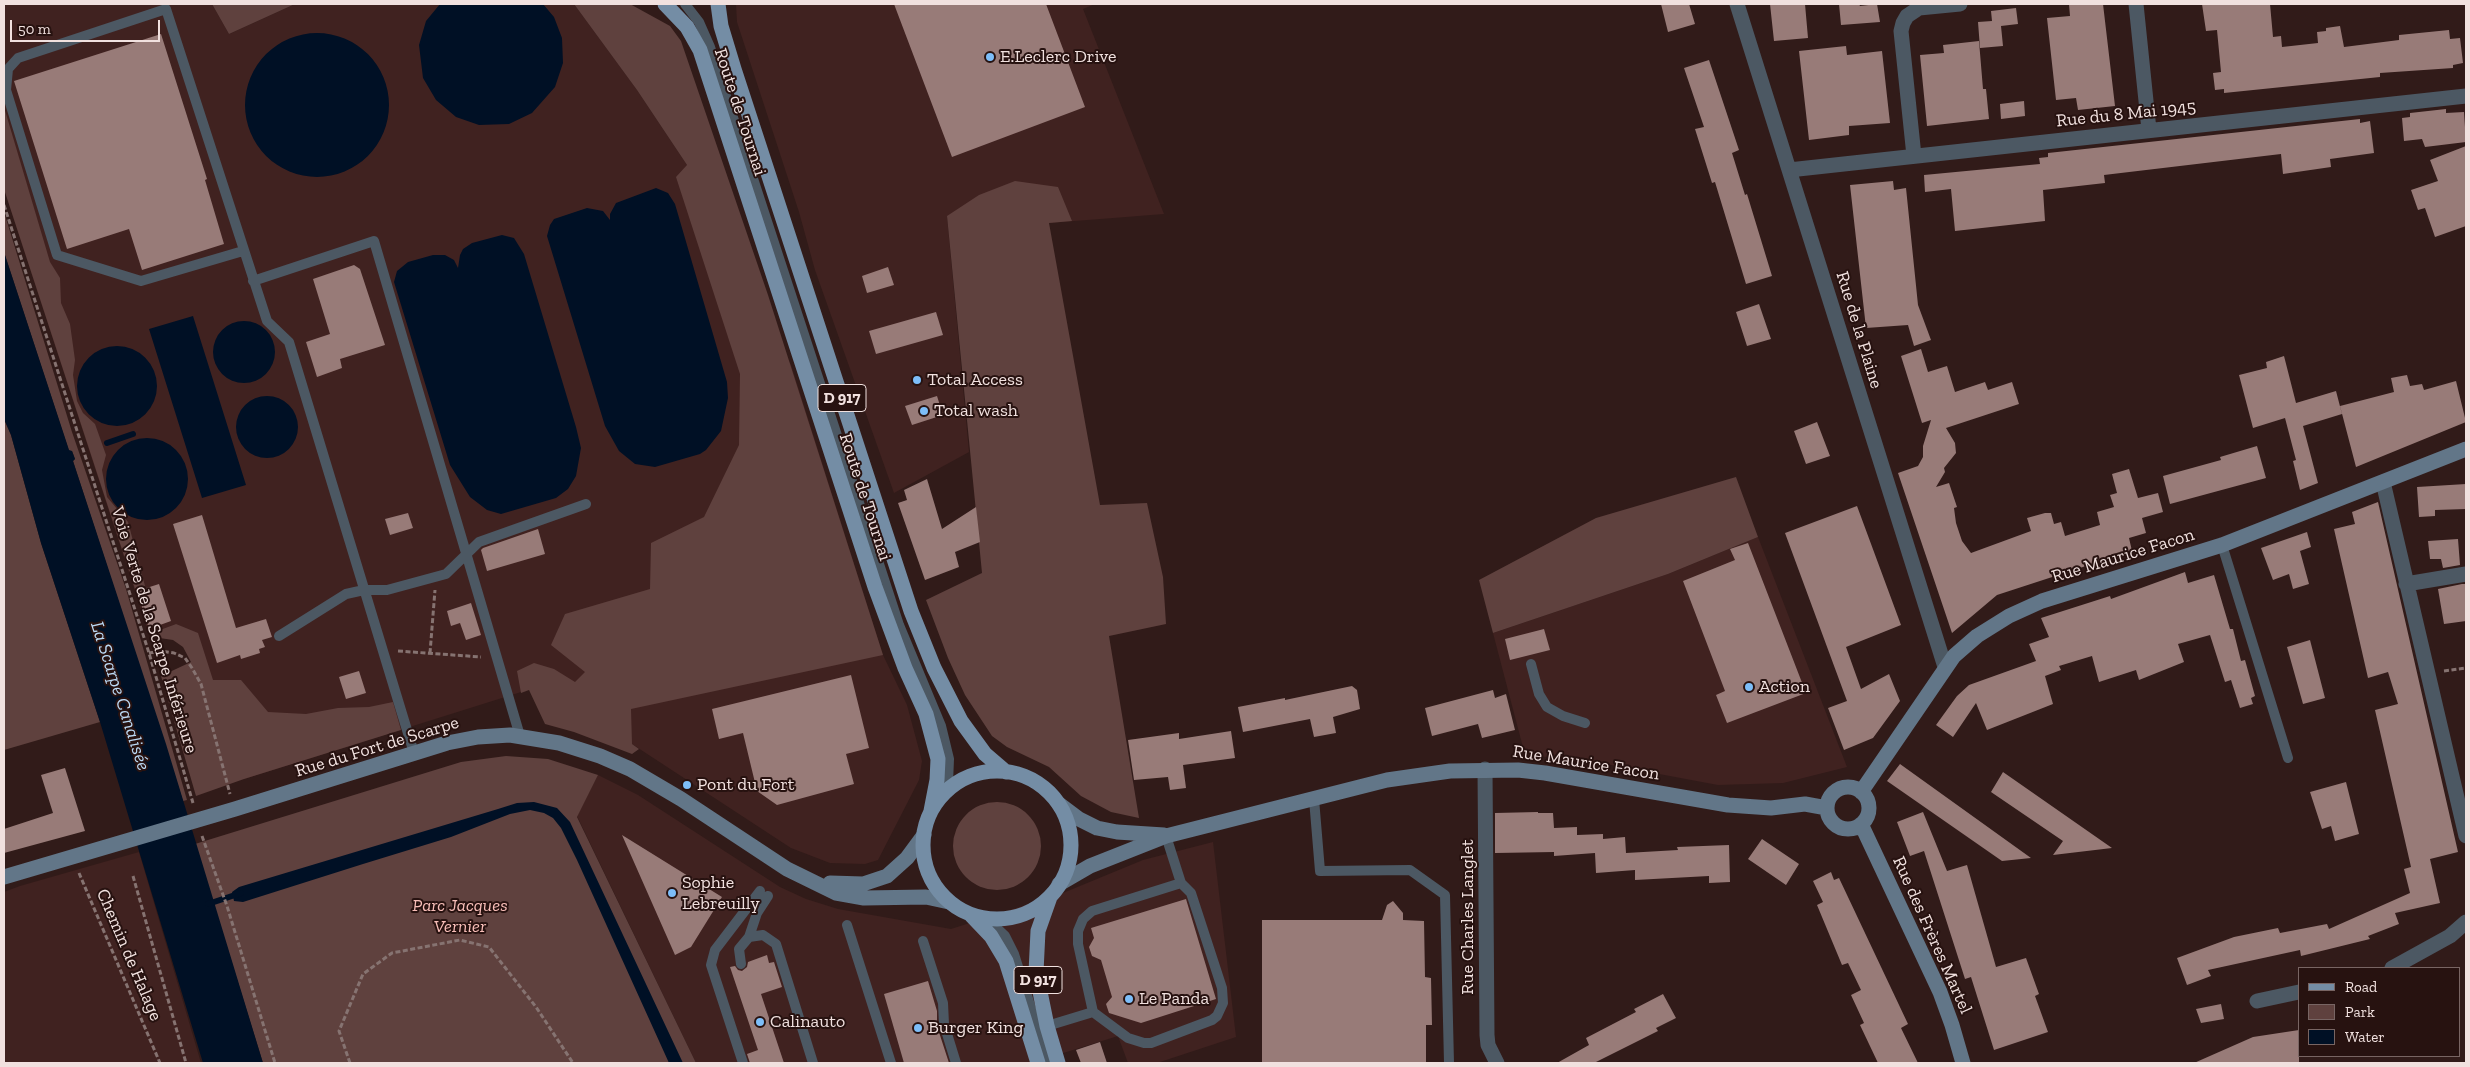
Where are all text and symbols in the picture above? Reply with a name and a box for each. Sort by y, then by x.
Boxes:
scale bar [12,10,162,42]
text: 50 m [18,20,51,38]
street label: Route de Tournai [709,46,771,178]
place label: E.Leclerc Drive [1000,46,1117,68]
marker: E.Leclerc Drive [984,51,996,63]
street label: Rue du 8 Mai 1945 [2055,96,2197,132]
street label: Rue de la Plaine [1831,269,1887,391]
place label: Total Access [927,369,1023,391]
marker: Total Access [911,374,923,386]
road number: D 917 [818,384,866,412]
place label: Total wash [934,400,1018,422]
marker: Total wash [918,405,930,417]
street label: Route de Tournai [834,431,896,563]
street label: Voie Verte de la Scarpe Inférieure [106,504,202,756]
street label: Rue Maurice Facon [2049,524,2197,588]
water label: La Scarpe Canalisée [85,618,155,774]
place label: Action [1759,676,1810,698]
marker: Action [1743,681,1755,693]
street label: Rue du Fort de Scarpe [293,712,461,782]
street label: Rue Maurice Facon [1511,741,1661,785]
place label: Pont du Fort [697,774,794,796]
marker: Pont du Fort [681,779,693,791]
street label: Rue Charles Langlet [1457,839,1479,995]
street label: Rue des Frères Martel [1888,853,1976,1017]
place label: Sophie Lebreuilly [682,872,760,914]
street label: Chemin de Halage [91,886,167,1024]
marker: Sophie Lebreuilly [666,887,678,899]
park label: Parc Jacques Vernier [412,895,508,938]
road number: D 917 [1014,966,1062,994]
legend [2298,967,2460,1057]
text: Road [2345,978,2377,996]
place label: Le Panda [1139,988,1209,1010]
marker: Le Panda [1123,993,1135,1005]
text: Park [2345,1003,2375,1021]
place label: Calinauto [770,1011,845,1033]
marker: Calinauto [754,1016,766,1028]
place label: Burger King [928,1017,1023,1039]
marker: Burger King [912,1022,924,1034]
text: Water [2345,1028,2385,1046]

